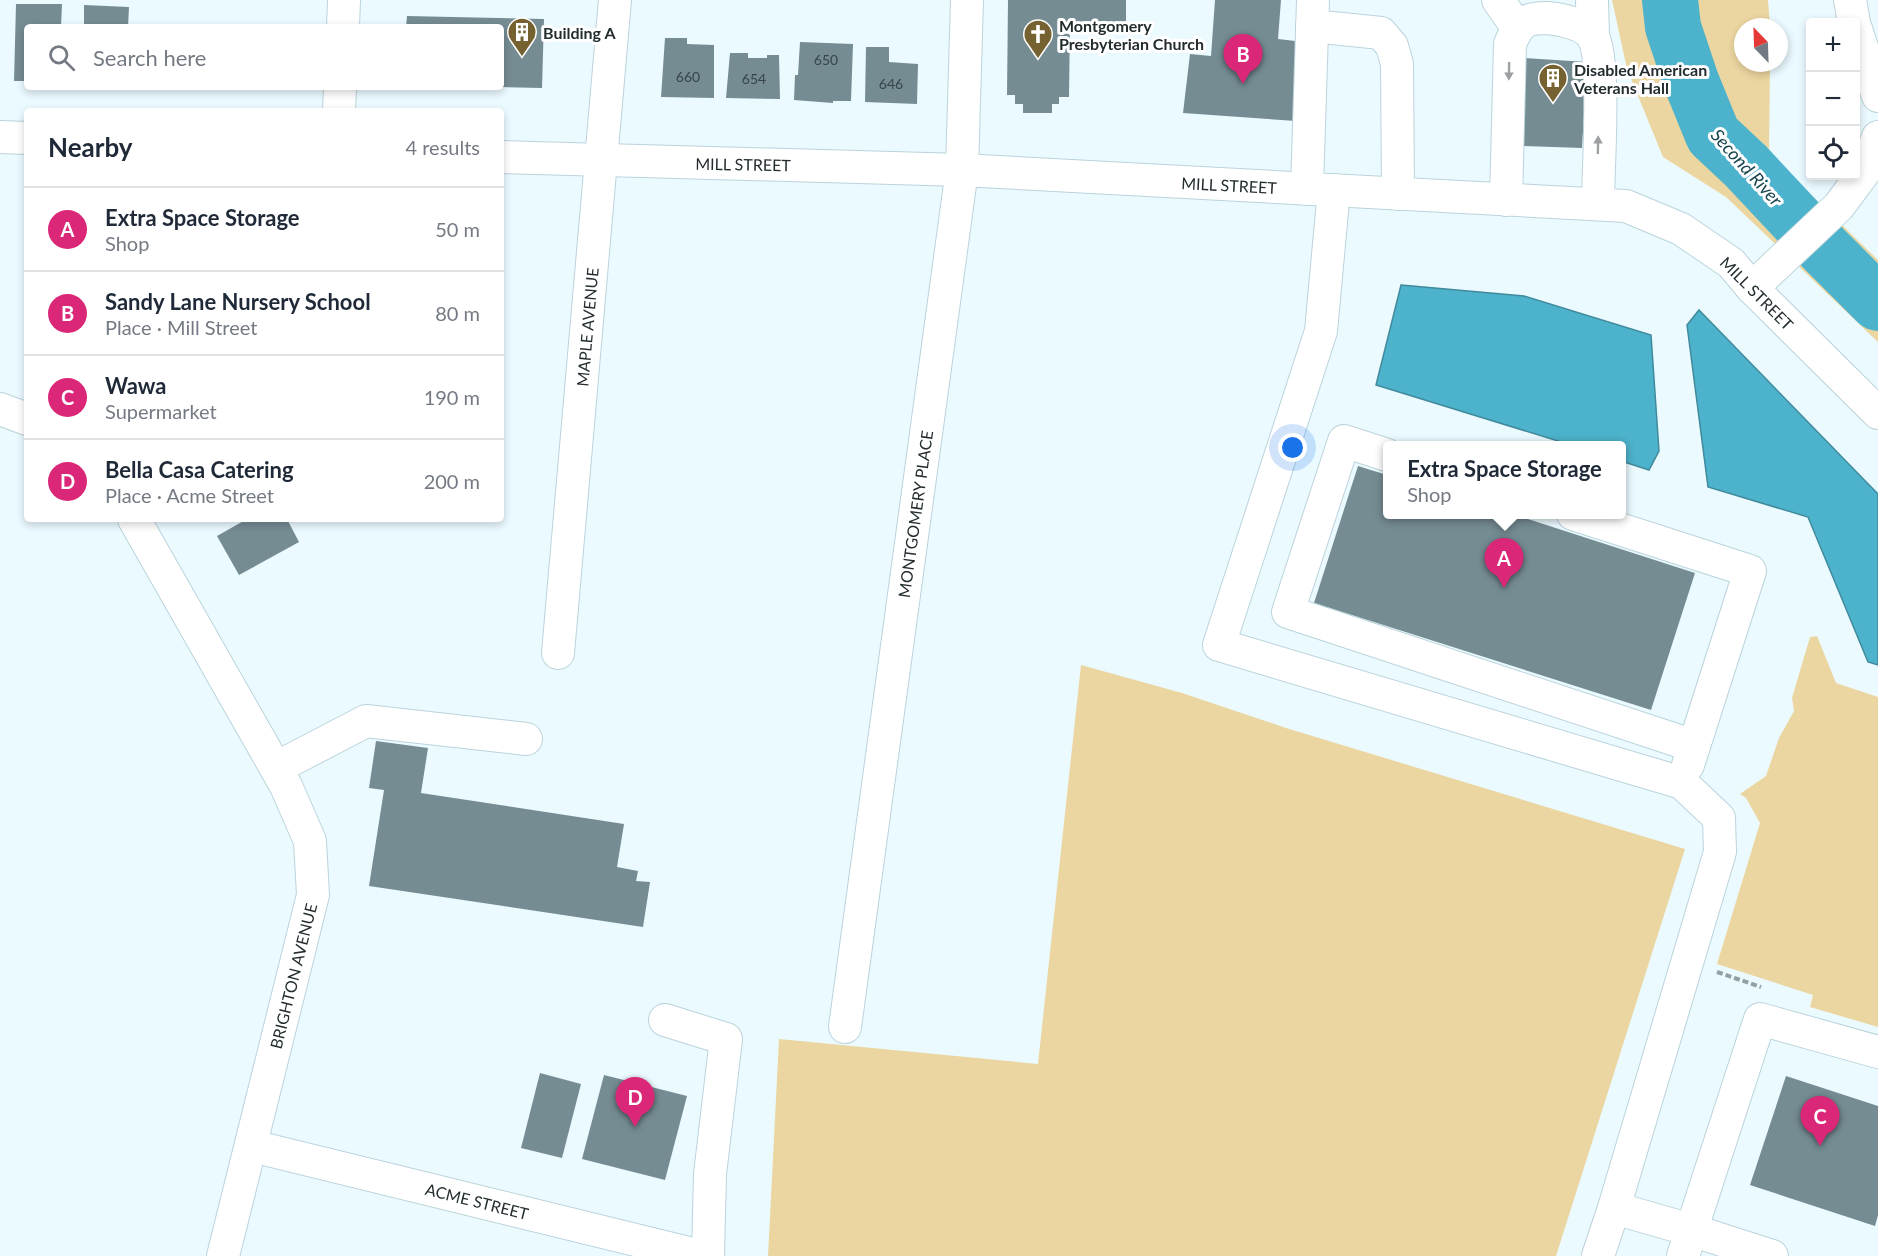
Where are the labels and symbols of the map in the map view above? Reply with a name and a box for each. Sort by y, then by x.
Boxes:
building icon: Building A [506,16,538,58]
place label: Montgomery Presbyterian Church [1059,16,1204,53]
church icon: Montgomery Presbyterian Church [1022,18,1054,60]
north arrow [1734,18,1788,72]
place label: Building A [543,23,616,42]
pin: B [1224,34,1262,84]
house number: 650 [814,51,838,68]
place label: Disabled American Veterans Hall [1573,60,1707,97]
one-way arrow [1505,62,1514,81]
building icon: Disabled American Veterans Hall [1537,62,1569,104]
house number: 660 [676,68,700,85]
house number: 654 [742,70,766,87]
house number: 646 [879,75,903,92]
water label: Second River [1707,124,1788,211]
one-way arrow [1593,135,1603,154]
street label: MILL STREET [695,154,791,174]
street label: MILL STREET [1181,173,1278,197]
street label: MILL STREET [1717,253,1798,334]
street label: MAPLE AVENUE [572,267,602,387]
street label: MONTGOMERY PLACE [894,429,936,599]
your location [1278,433,1307,462]
pin: A [1484,538,1524,588]
street label: BRIGHTON AVENUE [266,901,320,1051]
pin: D [616,1078,654,1127]
pin: C [1800,1096,1840,1146]
street label: ACME STREET [424,1179,531,1223]

